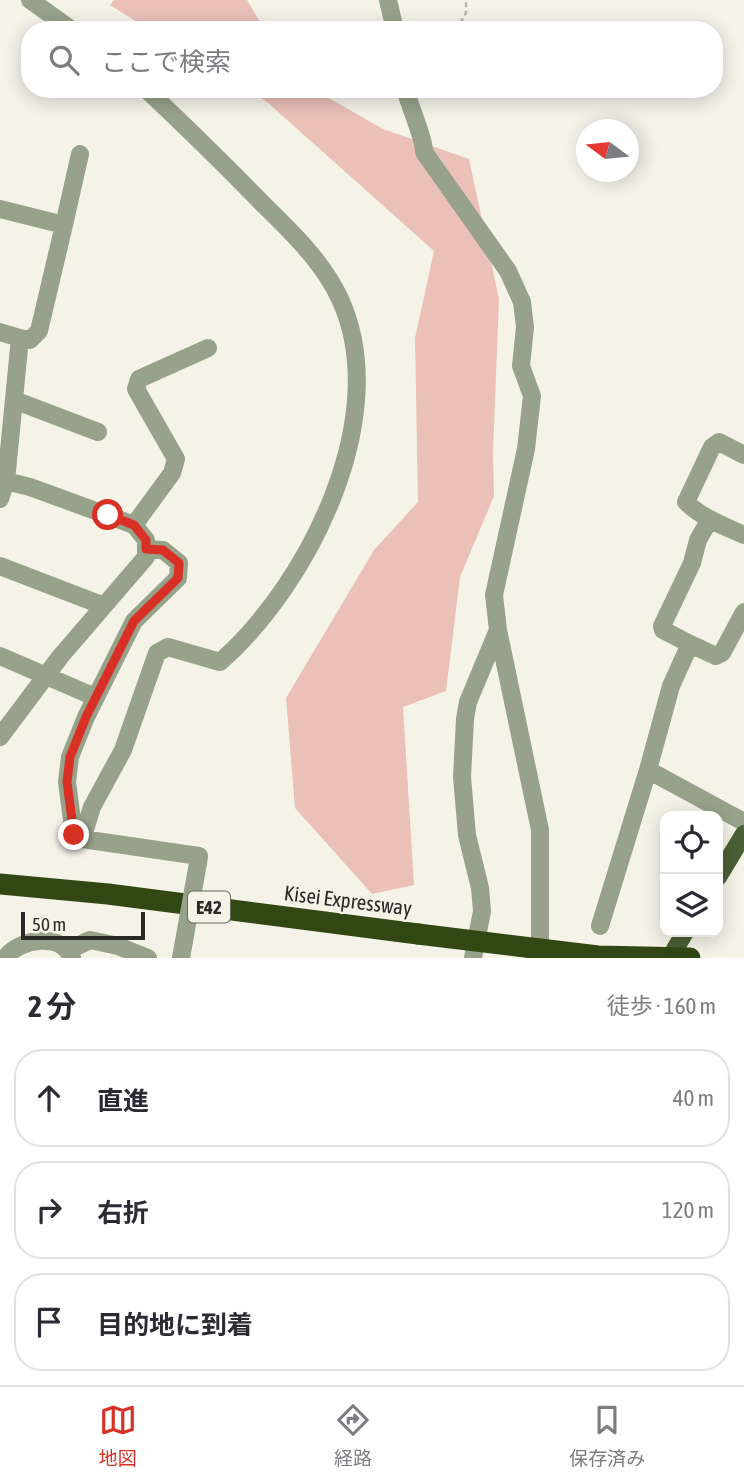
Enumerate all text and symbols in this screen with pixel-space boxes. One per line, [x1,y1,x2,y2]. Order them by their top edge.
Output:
search box [21,21,723,98]
icon: search [45,41,83,79]
text: ここで検索 [101,47,231,77]
north arrow [576,119,639,182]
route start [92,499,123,530]
map controls [660,811,723,937]
button: locate [660,811,723,874]
route end [58,819,89,850]
button: layers [660,874,723,937]
street label: Kisei Expressway [283,880,414,920]
road number: E42 [188,892,230,923]
scale bar [21,909,145,941]
text: 50 m [32,913,66,935]
text: 2 分 [28,989,76,1023]
text: 徒歩 · 160 m [607,993,716,1019]
icon: ahead [30,1079,68,1117]
text: 40 m [673,1085,714,1111]
text: 直進 [97,1086,149,1116]
icon: right [30,1191,68,1229]
text: 120 m [662,1197,714,1223]
text: 右折 [97,1198,149,1228]
icon: arrive [30,1303,68,1341]
text: 目的地に到着 [97,1310,253,1340]
tab: 地図 [99,1401,137,1470]
tab: 経路 [334,1401,372,1470]
tab: 保存済み [569,1401,645,1470]

